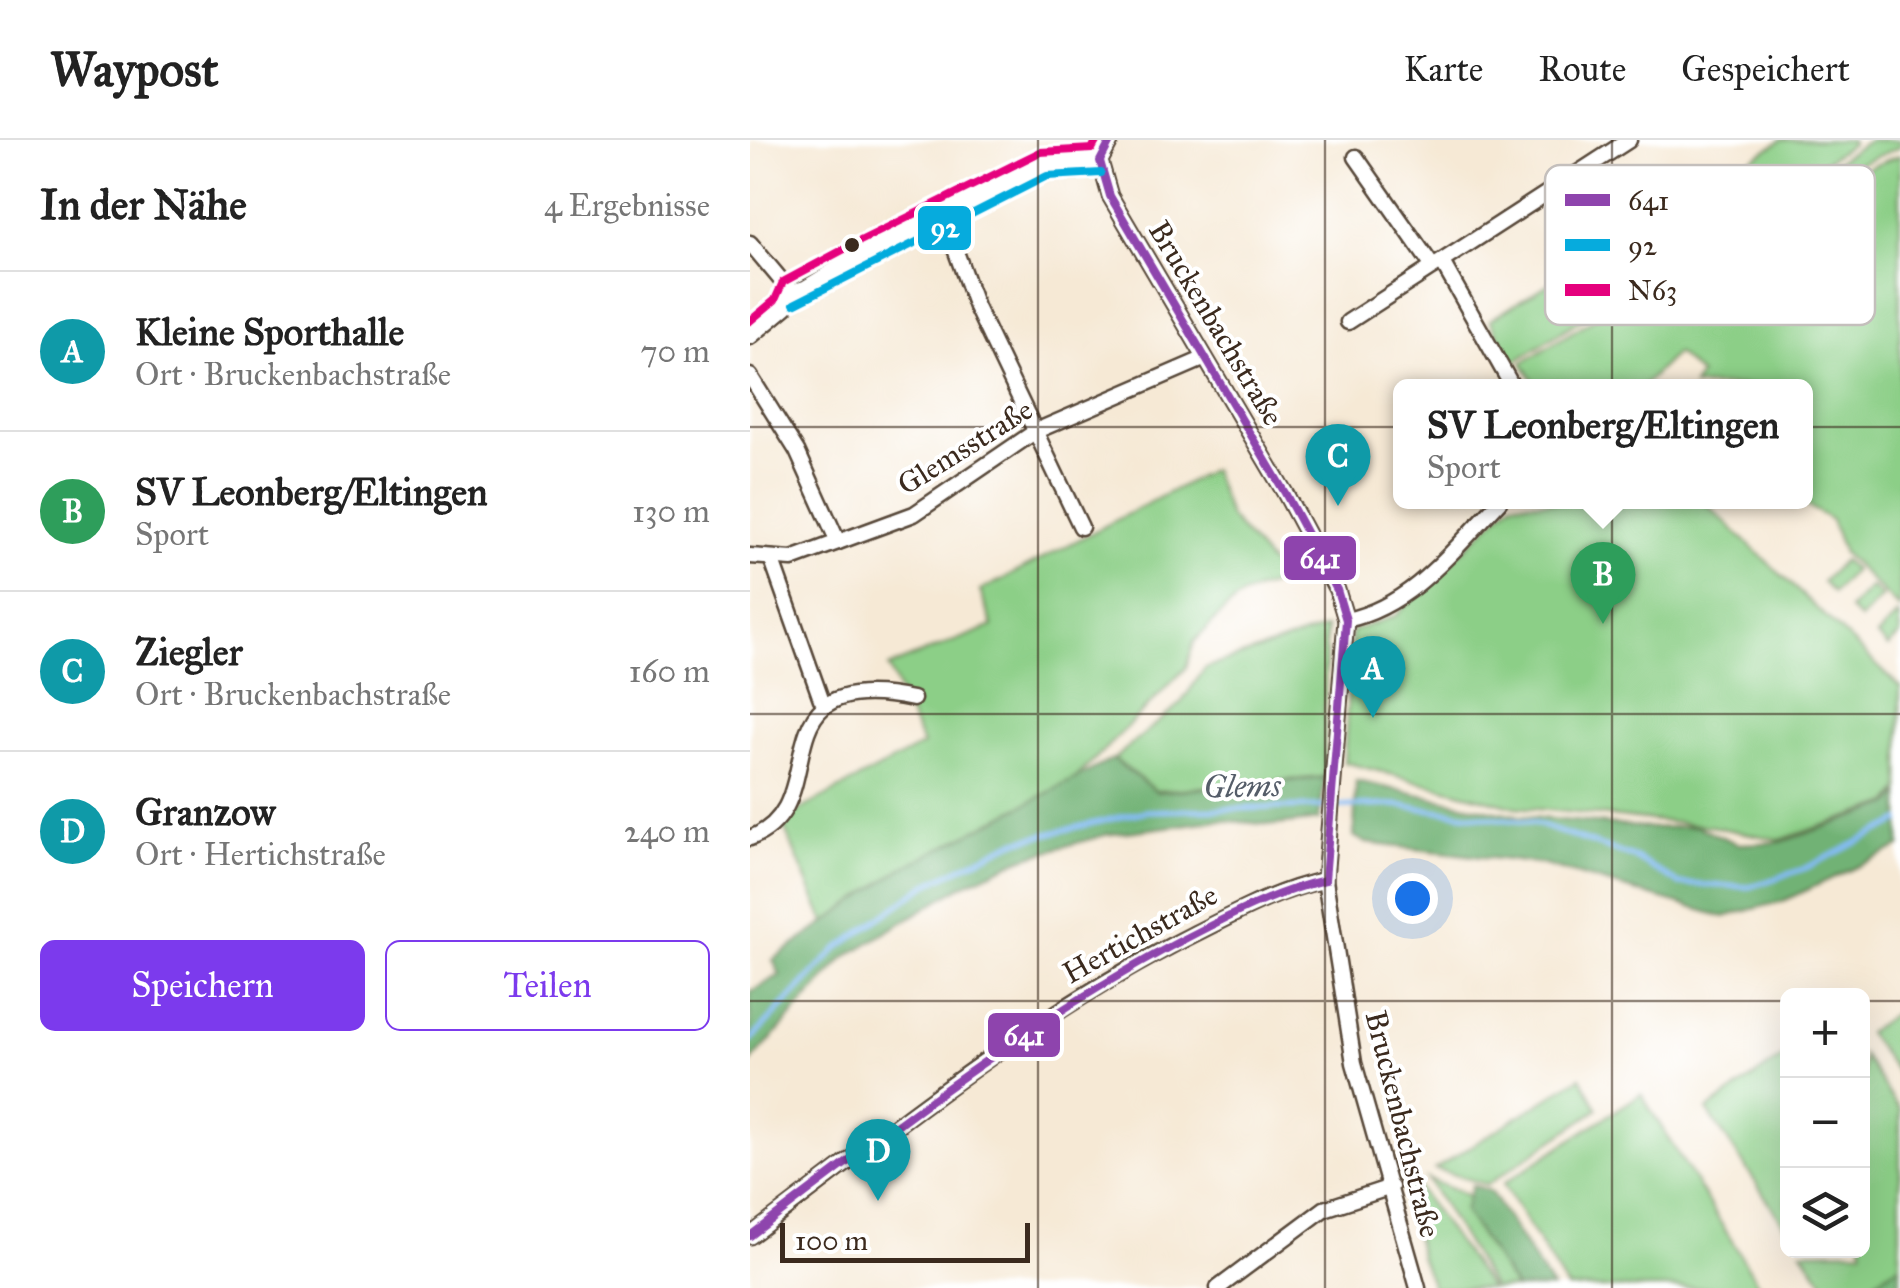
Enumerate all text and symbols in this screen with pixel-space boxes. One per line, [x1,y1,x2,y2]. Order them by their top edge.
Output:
text: Waypost [50,40,219,99]
text: Karte [1404,48,1483,91]
text: Route [1538,48,1626,91]
text: Gespeichert [1681,48,1850,91]
legend [1545,165,1875,325]
text: In der Nähe [40,179,247,231]
text: 641 [1628,183,1669,218]
text: 4 Ergebnisse [544,186,710,225]
line badge: 92 [916,204,973,252]
text: 92 [931,210,961,245]
street label: Bruckenbachstraße [1141,214,1291,432]
text: 92 [1628,228,1657,263]
unlabelled marker [842,235,862,255]
text: N63 [1628,273,1677,308]
text: Kleine Sporthalle [135,309,404,355]
text: A [62,332,83,371]
text: 70 m [641,332,710,371]
text: Ort · Bruckenbachstraße [135,355,451,394]
popup [1393,379,1813,509]
street label: Glemsstraße [891,391,1039,503]
text: SV Leonberg/Eltingen [1427,402,1779,448]
pin: C [1306,424,1370,506]
text: Sport [1427,448,1501,487]
text: SV Leonberg/Eltingen [135,469,488,515]
text: B [62,492,83,531]
text: 130 m [632,492,710,531]
text: Sport [135,515,209,554]
line badge: 641 [1282,534,1358,582]
text: 641 [1299,541,1341,576]
pin: B [1570,542,1636,624]
text: Ziegler [135,629,243,675]
pin: A [1340,636,1406,718]
text: C [62,652,83,691]
text: 160 m [629,652,710,691]
text: Ort · Bruckenbachstraße [135,675,451,714]
water label: Glems [1203,766,1282,807]
text: Granzow [135,789,275,835]
text: D [60,812,85,851]
text: 240 m [624,812,710,851]
text: Ort · Hertichstraße [135,835,386,874]
your location [1387,873,1438,924]
street label: Hertichstraße [1057,877,1223,991]
button: Speichern [40,940,365,1031]
button: Teilen [385,940,710,1031]
map controls [1780,988,1870,1258]
button: + [1780,988,1870,1078]
street label: Bruckenbachstraße [1357,1007,1449,1241]
line badge: 641 [986,1011,1062,1059]
text: 641 [1003,1018,1045,1053]
button: − [1780,1078,1870,1168]
pin: D [846,1118,910,1201]
button: layers [1780,1168,1870,1258]
scale bar [780,1218,1030,1262]
text: 100 m [795,1223,868,1258]

